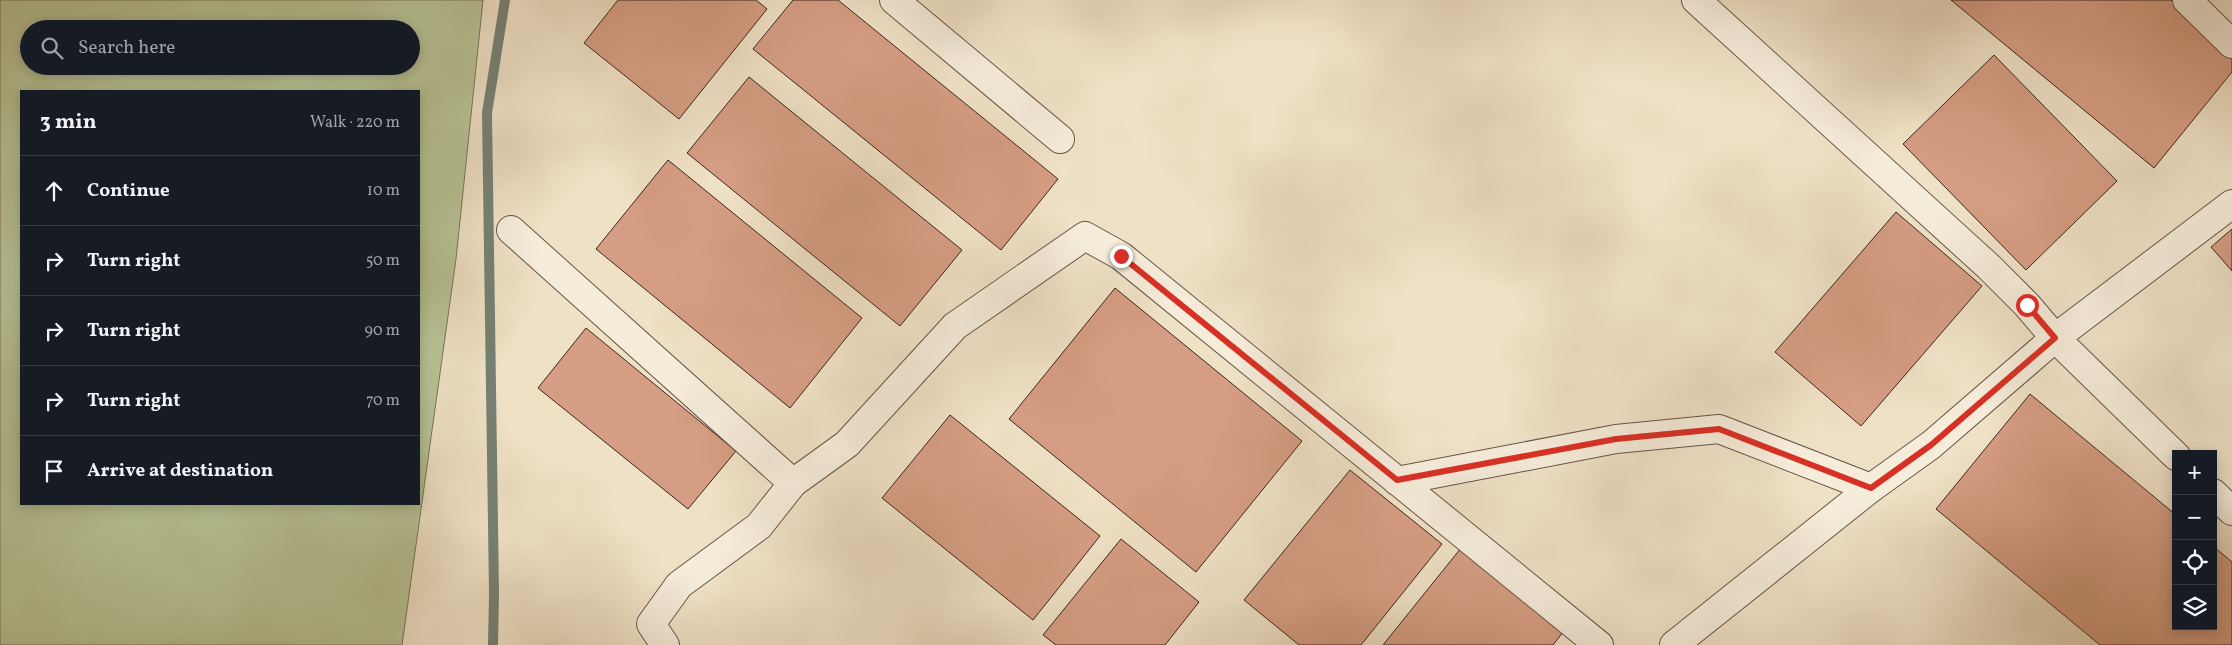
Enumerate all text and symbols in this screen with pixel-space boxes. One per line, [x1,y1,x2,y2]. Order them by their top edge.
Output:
search box [20,20,420,75]
icon: search [38,34,66,62]
text: Search here [78,35,175,61]
text: 3 min [40,108,96,137]
text: Walk · 220 m [310,112,400,134]
icon: ahead [40,177,68,205]
text: Continue [87,178,170,204]
text: 10 m [367,180,400,202]
route end [1110,245,1133,268]
icon: right [40,247,68,275]
text: Turn right [87,248,180,274]
text: 50 m [366,250,400,272]
route start [2016,294,2039,317]
icon: right [40,317,68,345]
text: Turn right [87,318,180,344]
text: 90 m [364,320,400,342]
icon: right [40,387,68,415]
text: Turn right [87,388,180,414]
text: 70 m [366,390,400,412]
map controls [2172,450,2217,630]
button: + [2172,450,2217,495]
icon: arrive [40,457,68,485]
text: Arrive at destination [87,458,273,484]
button: − [2172,495,2217,540]
button: locate [2172,540,2217,585]
button: layers [2172,585,2217,630]

